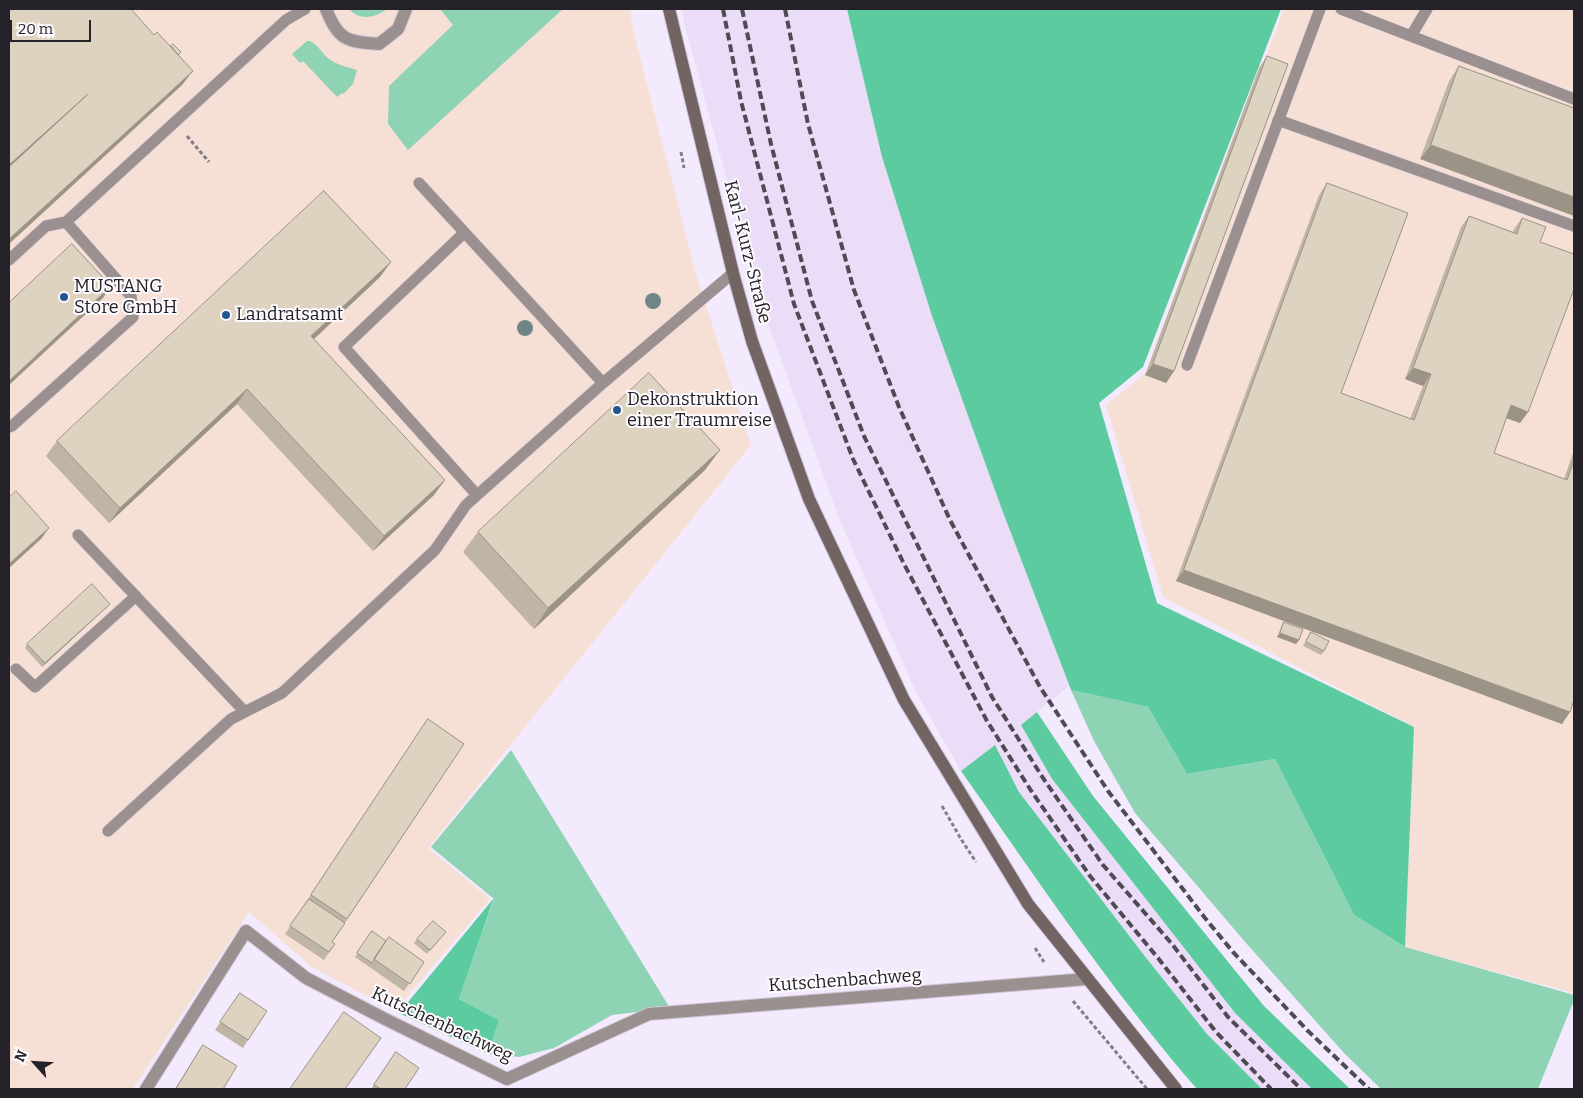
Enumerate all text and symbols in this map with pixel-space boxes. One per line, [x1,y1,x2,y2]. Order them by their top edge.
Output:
scale bar [12,10,94,42]
text: 20 m [18,20,53,38]
street label: Karl-Kurz-Straße [719,178,775,326]
place label: MUSTANG Store GmbH [74,276,177,318]
marker: MUSTANG Store GmbH [58,291,70,303]
place label: Landratsamt [236,304,343,326]
marker: Landratsamt [220,309,232,321]
place label: Dekonstruktion einer Traumreise [627,389,772,432]
marker: Dekonstruktion einer Traumreise [611,404,623,416]
street label: Kutschenbachweg [768,965,922,997]
street label: Kutschenbachweg [368,983,516,1067]
north arrow [10,1038,60,1088]
text: N [11,1048,31,1065]

